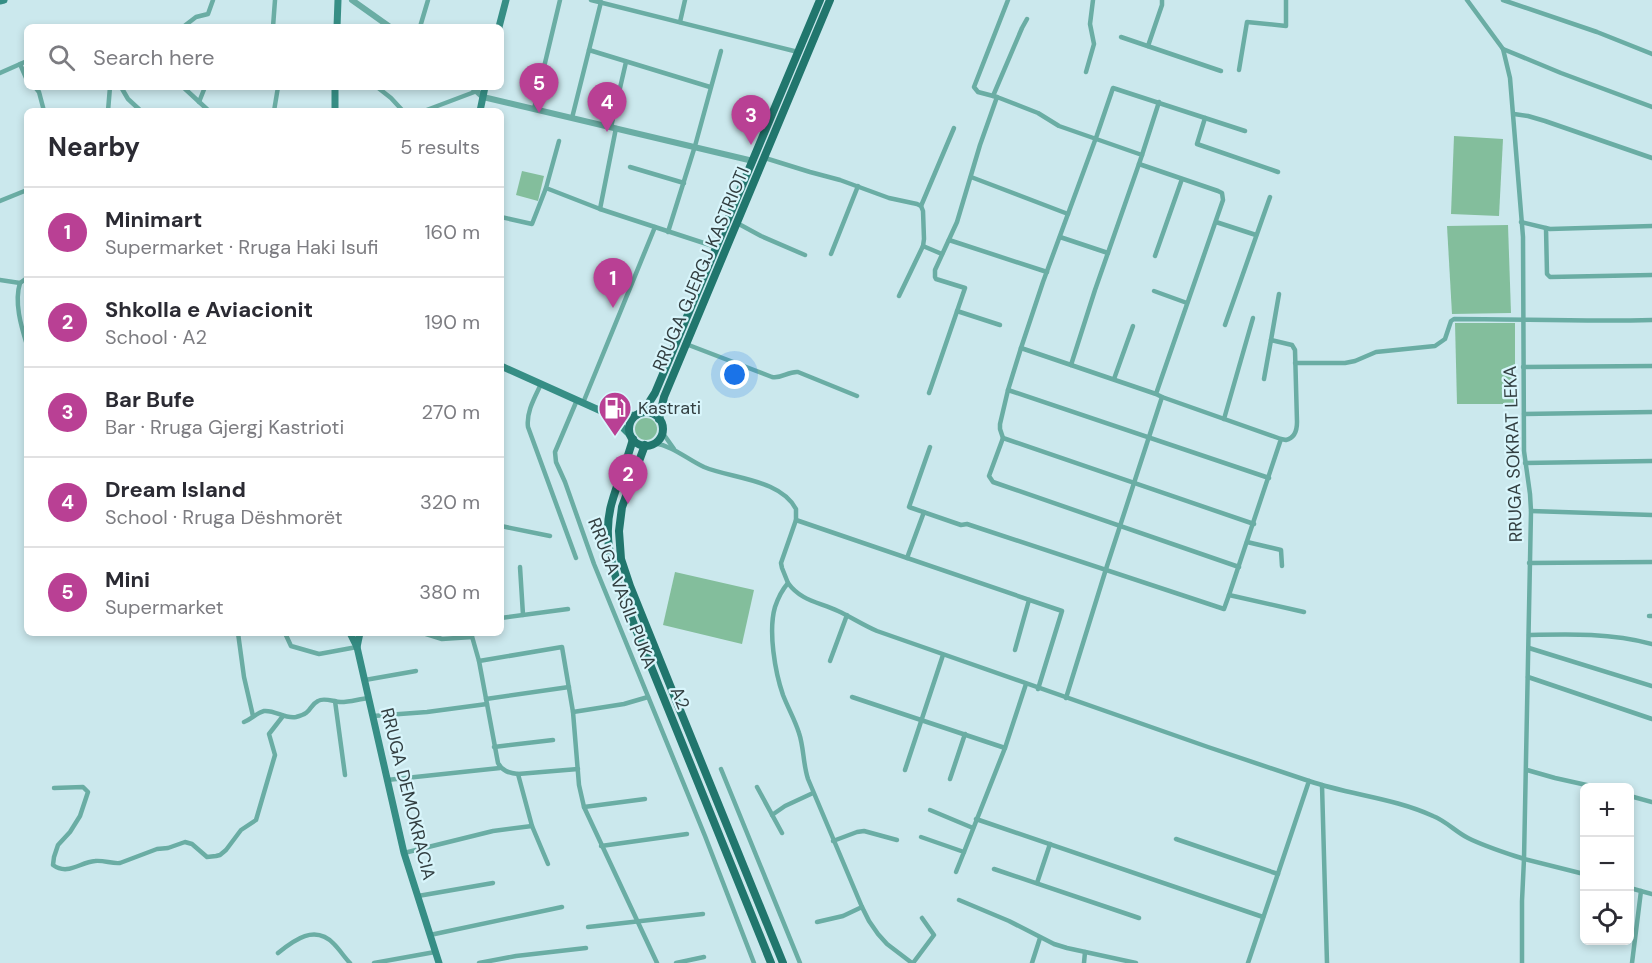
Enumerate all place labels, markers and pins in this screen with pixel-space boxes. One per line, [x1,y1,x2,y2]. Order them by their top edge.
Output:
pin: 5 [520,63,558,113]
pin: 4 [588,82,626,132]
pin: 3 [732,96,771,145]
pin: 1 [594,258,632,308]
fuel station icon: Kastrati [597,390,633,437]
place label: Kastrati [638,396,701,420]
pin: 2 [608,454,648,504]

